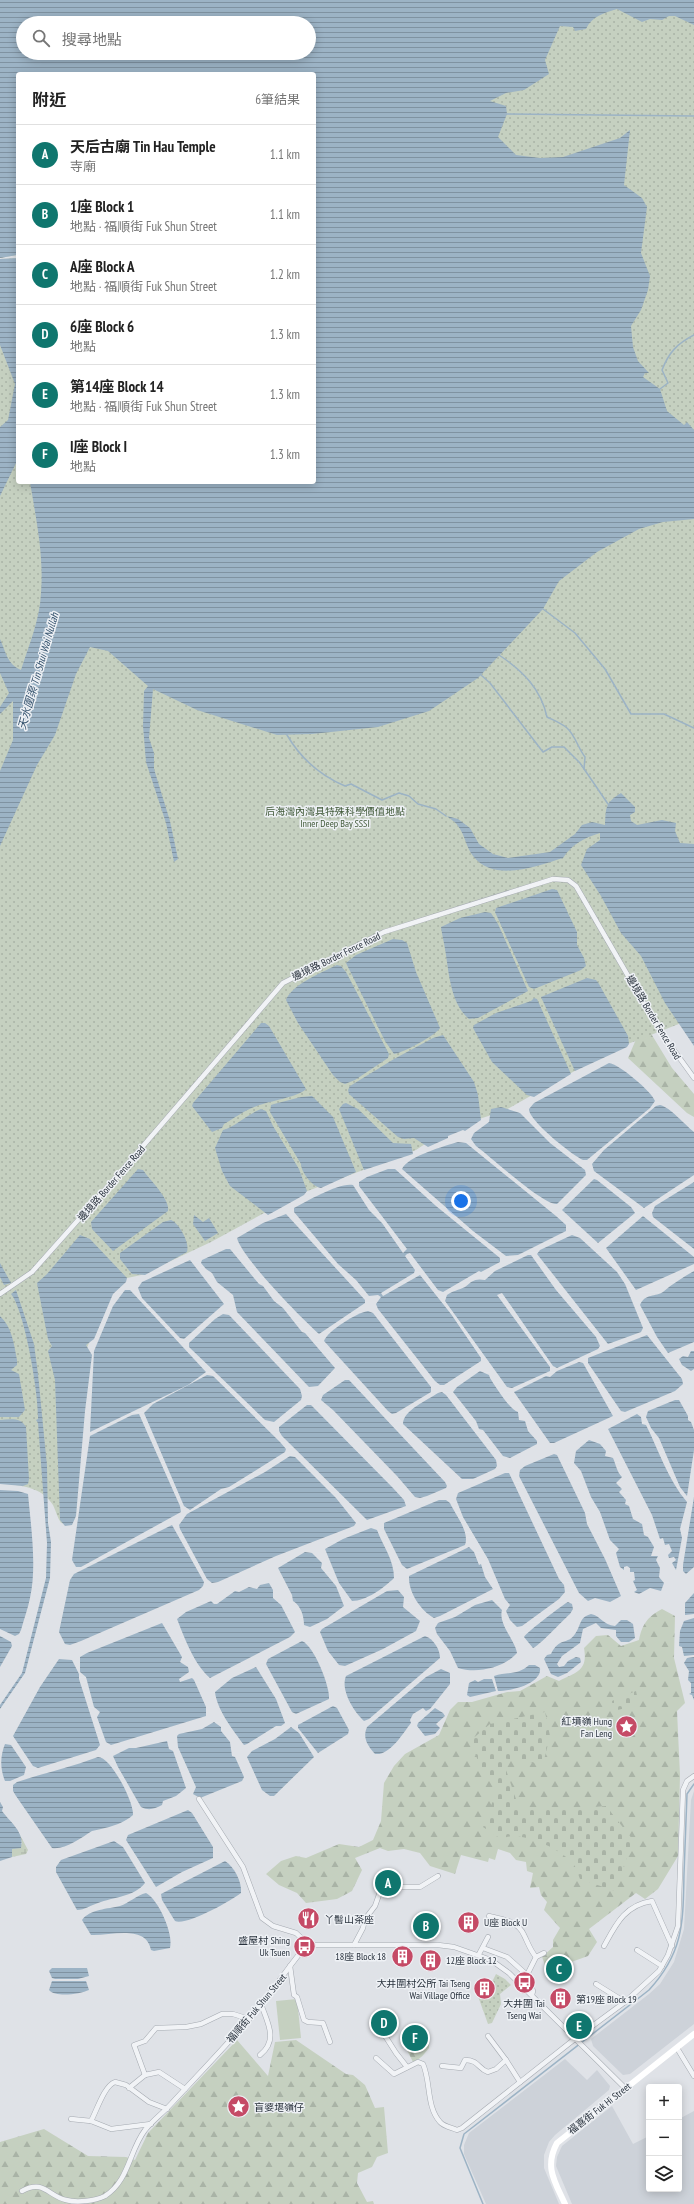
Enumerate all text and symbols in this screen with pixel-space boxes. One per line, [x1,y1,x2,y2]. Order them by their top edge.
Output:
search box [16,16,316,60]
icon: search [30,27,52,49]
text: 搜尋地點 [62,30,122,49]
text: 附近 [32,89,66,111]
text: 6筆結果 [255,91,300,108]
text: 天后古廟 Tin Hau Temple [70,137,216,156]
text: A [42,146,48,163]
text: 1.1 km [270,146,300,163]
text: 寺廟 [70,158,96,175]
text: 1座 Block 1 [70,197,134,216]
text: B [42,206,48,223]
text: 1.1 km [270,206,300,223]
text: 地點 · 福順街 Fuk Shun Street [70,218,217,235]
text: A座 Block A [70,257,134,276]
text: C [42,266,48,283]
text: 1.2 km [270,266,300,283]
text: 地點 · 福順街 Fuk Shun Street [70,278,217,295]
text: 6座 Block 6 [70,317,134,336]
text: D [42,326,48,343]
text: 1.3 km [270,326,300,343]
text: 地點 [70,338,96,355]
text: 第14座 Block 14 [70,377,164,396]
text: E [42,386,48,403]
text: 1.3 km [270,386,300,403]
text: 地點 · 福順街 Fuk Shun Street [70,398,217,415]
text: I座 Block I [70,437,127,456]
text: F [42,446,48,463]
text: 1.3 km [270,446,300,463]
text: 地點 [70,458,96,475]
water label: 天水圍渠 Tin Shui Wai Nullah [15,610,62,731]
park label: 后海灣內灣具特殊科學價值地點 Inner Deep Bay SSSI [265,805,405,830]
street label: 邊境路 Border Fence Road [290,929,382,983]
street label: 邊境路 Border Fence Road [623,973,684,1062]
street label: 邊境路 Border Fence Road [75,1143,148,1224]
your location [451,1191,471,1211]
place icon: 紅墳嶺 Hung Fan Leng [614,1714,640,1740]
place label: 紅墳嶺 Hung Fan Leng [561,1715,612,1740]
pin: A [375,1868,401,1898]
restaurant icon: 丫髻山茶座 [295,1906,321,1932]
building icon: U座 Block U [455,1909,481,1935]
pin: B [413,1911,439,1941]
place label: 丫髻山茶座 [324,1913,374,1926]
place label: U座 Block U [484,1916,527,1929]
bus stop icon: 盛屋村 Shing Uk Tsuen [292,1933,318,1959]
place label: 盛屋村 Shing Uk Tsuen [238,1934,290,1959]
building icon: 18座 Block 18 [389,1943,415,1969]
building icon: 12座 Block 12 [417,1947,443,1973]
place label: 18座 Block 18 [335,1950,386,1963]
place label: 12座 Block 12 [446,1954,497,1967]
pin: C [546,1954,572,1984]
bus stop icon: 大井圍 Tai Tseng Wai [511,1970,537,1996]
street label: 福順街 Fuk Shun Street [224,1971,289,2046]
building icon: 大井圍村公所 Tai Tseng Wai Village Office [472,1976,498,2002]
place label: 大井圍村公所 Tai Tseng Wai Village Office [376,1977,470,2002]
building icon: 第19座 Block 19 [548,1986,574,2012]
place label: 第19座 Block 19 [576,1993,637,2006]
place label: 大井圍 Tai Tseng Wai [503,1997,545,2022]
pin: D [371,2008,397,2038]
pin: E [566,2011,592,2041]
pin: F [402,2023,428,2053]
street label: 福喜街 Fuk Hi Street [565,2080,634,2137]
map controls [646,2084,682,2192]
button: + [646,2084,682,2120]
place icon: 盲婆堪嶺仔 [226,2094,252,2120]
place label: 盲婆堪嶺仔 [254,2101,304,2114]
button: − [646,2120,682,2156]
button: layers [646,2156,682,2192]

